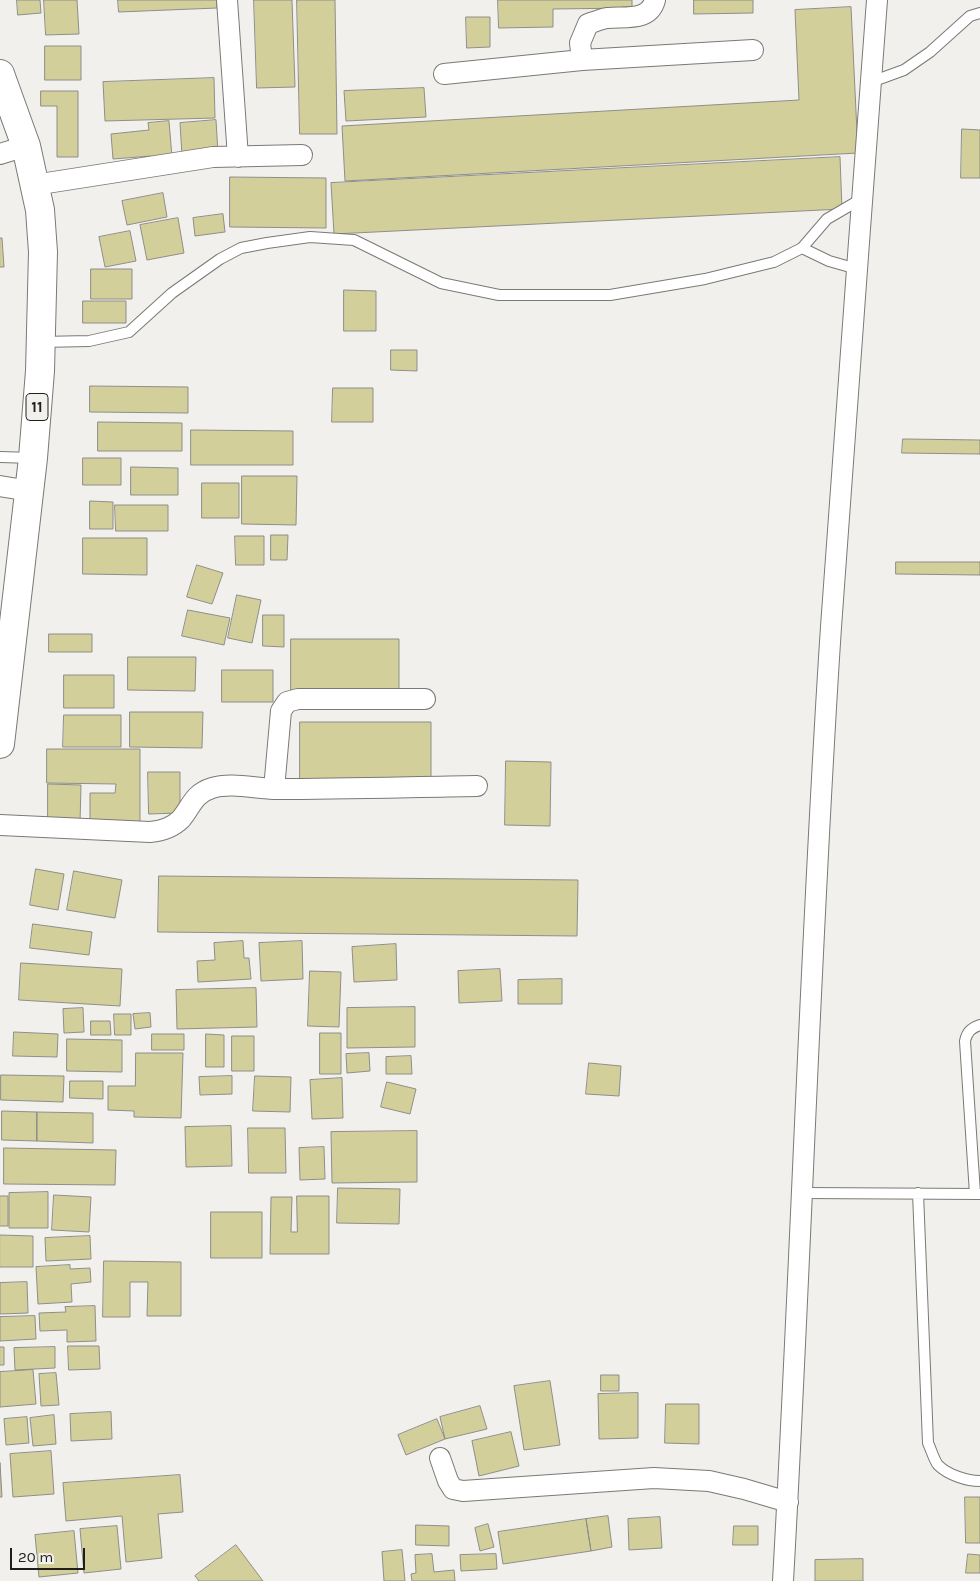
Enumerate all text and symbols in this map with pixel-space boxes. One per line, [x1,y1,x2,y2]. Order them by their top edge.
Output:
road number: 11 [26,394,48,421]
scale bar [12,1538,88,1570]
text: 20 m [18,1548,53,1566]

